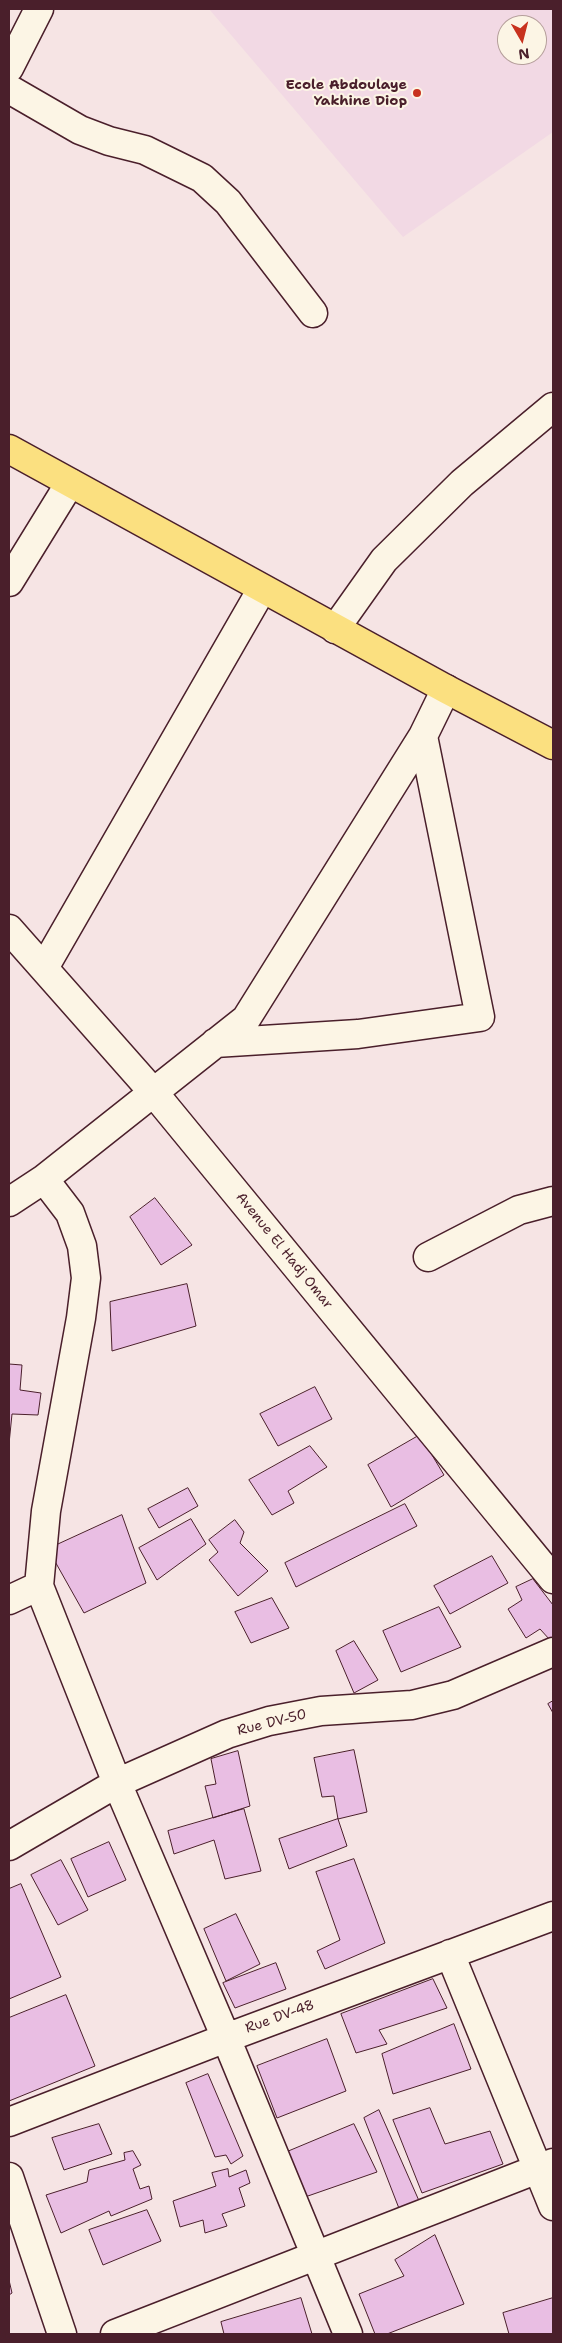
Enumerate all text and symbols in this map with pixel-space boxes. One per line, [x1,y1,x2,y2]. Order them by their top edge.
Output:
north arrow [497,15,547,65]
text: N [517,44,531,64]
place label: Ecole Abdoulaye Yakhine Diop [285,77,407,110]
marker: Ecole Abdoulaye Yakhine Diop [411,87,423,99]
street label: Avenue El Hadj Omar [232,1189,336,1313]
street label: Rue DV-50 [236,1706,308,1740]
street label: Rue DV-48 [243,1997,317,2037]

